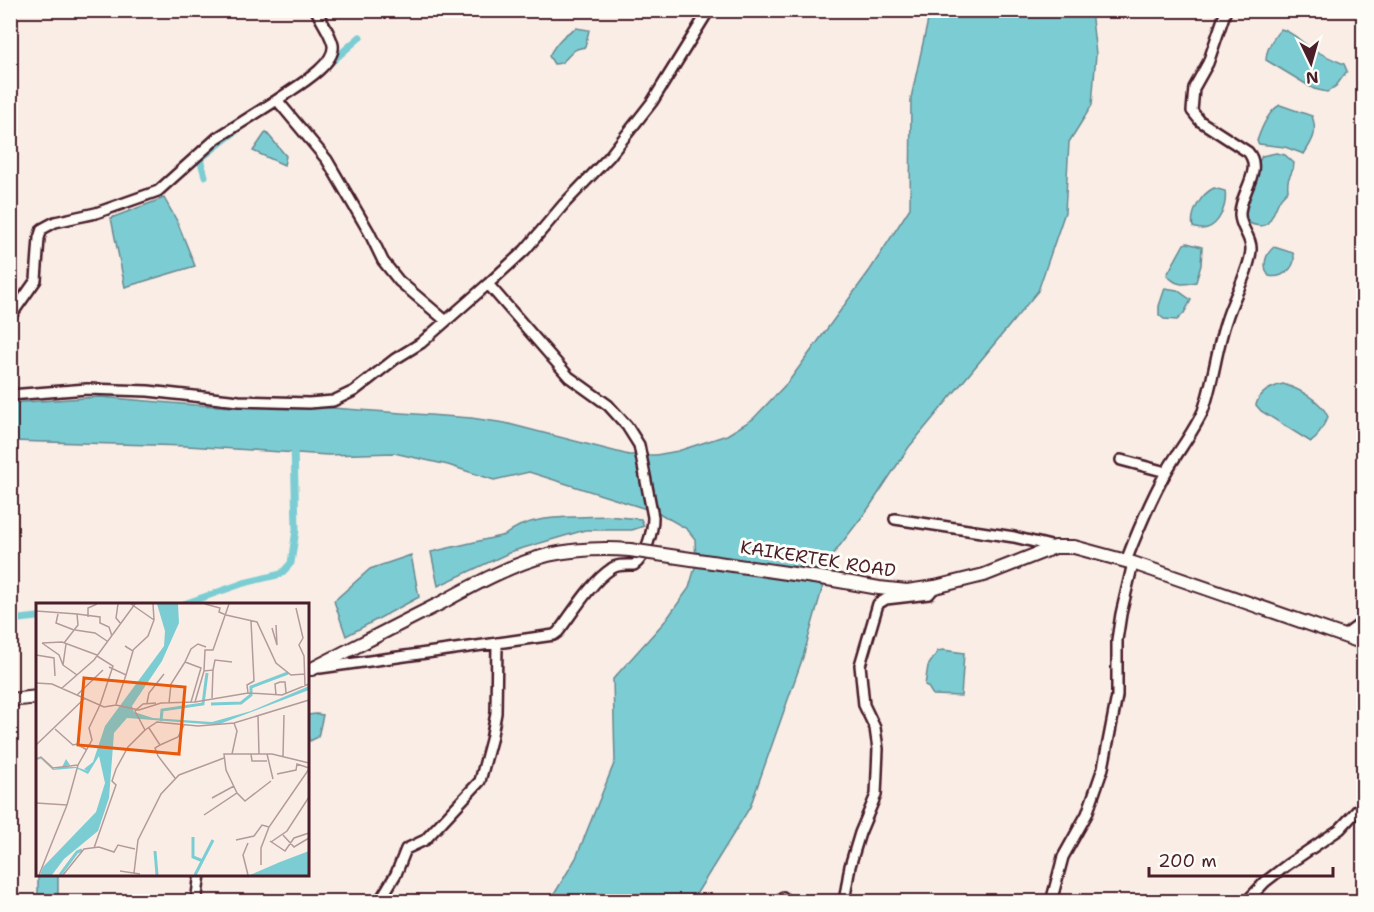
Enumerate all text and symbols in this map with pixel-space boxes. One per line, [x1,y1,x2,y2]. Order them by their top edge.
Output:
north arrow [1281,33,1341,93]
text: N [1305,66,1319,88]
street label: KAIKERTEK ROAD [739,535,898,583]
inset map [36,603,309,876]
scale bar [1149,840,1334,878]
text: 200 m [1158,849,1217,873]

